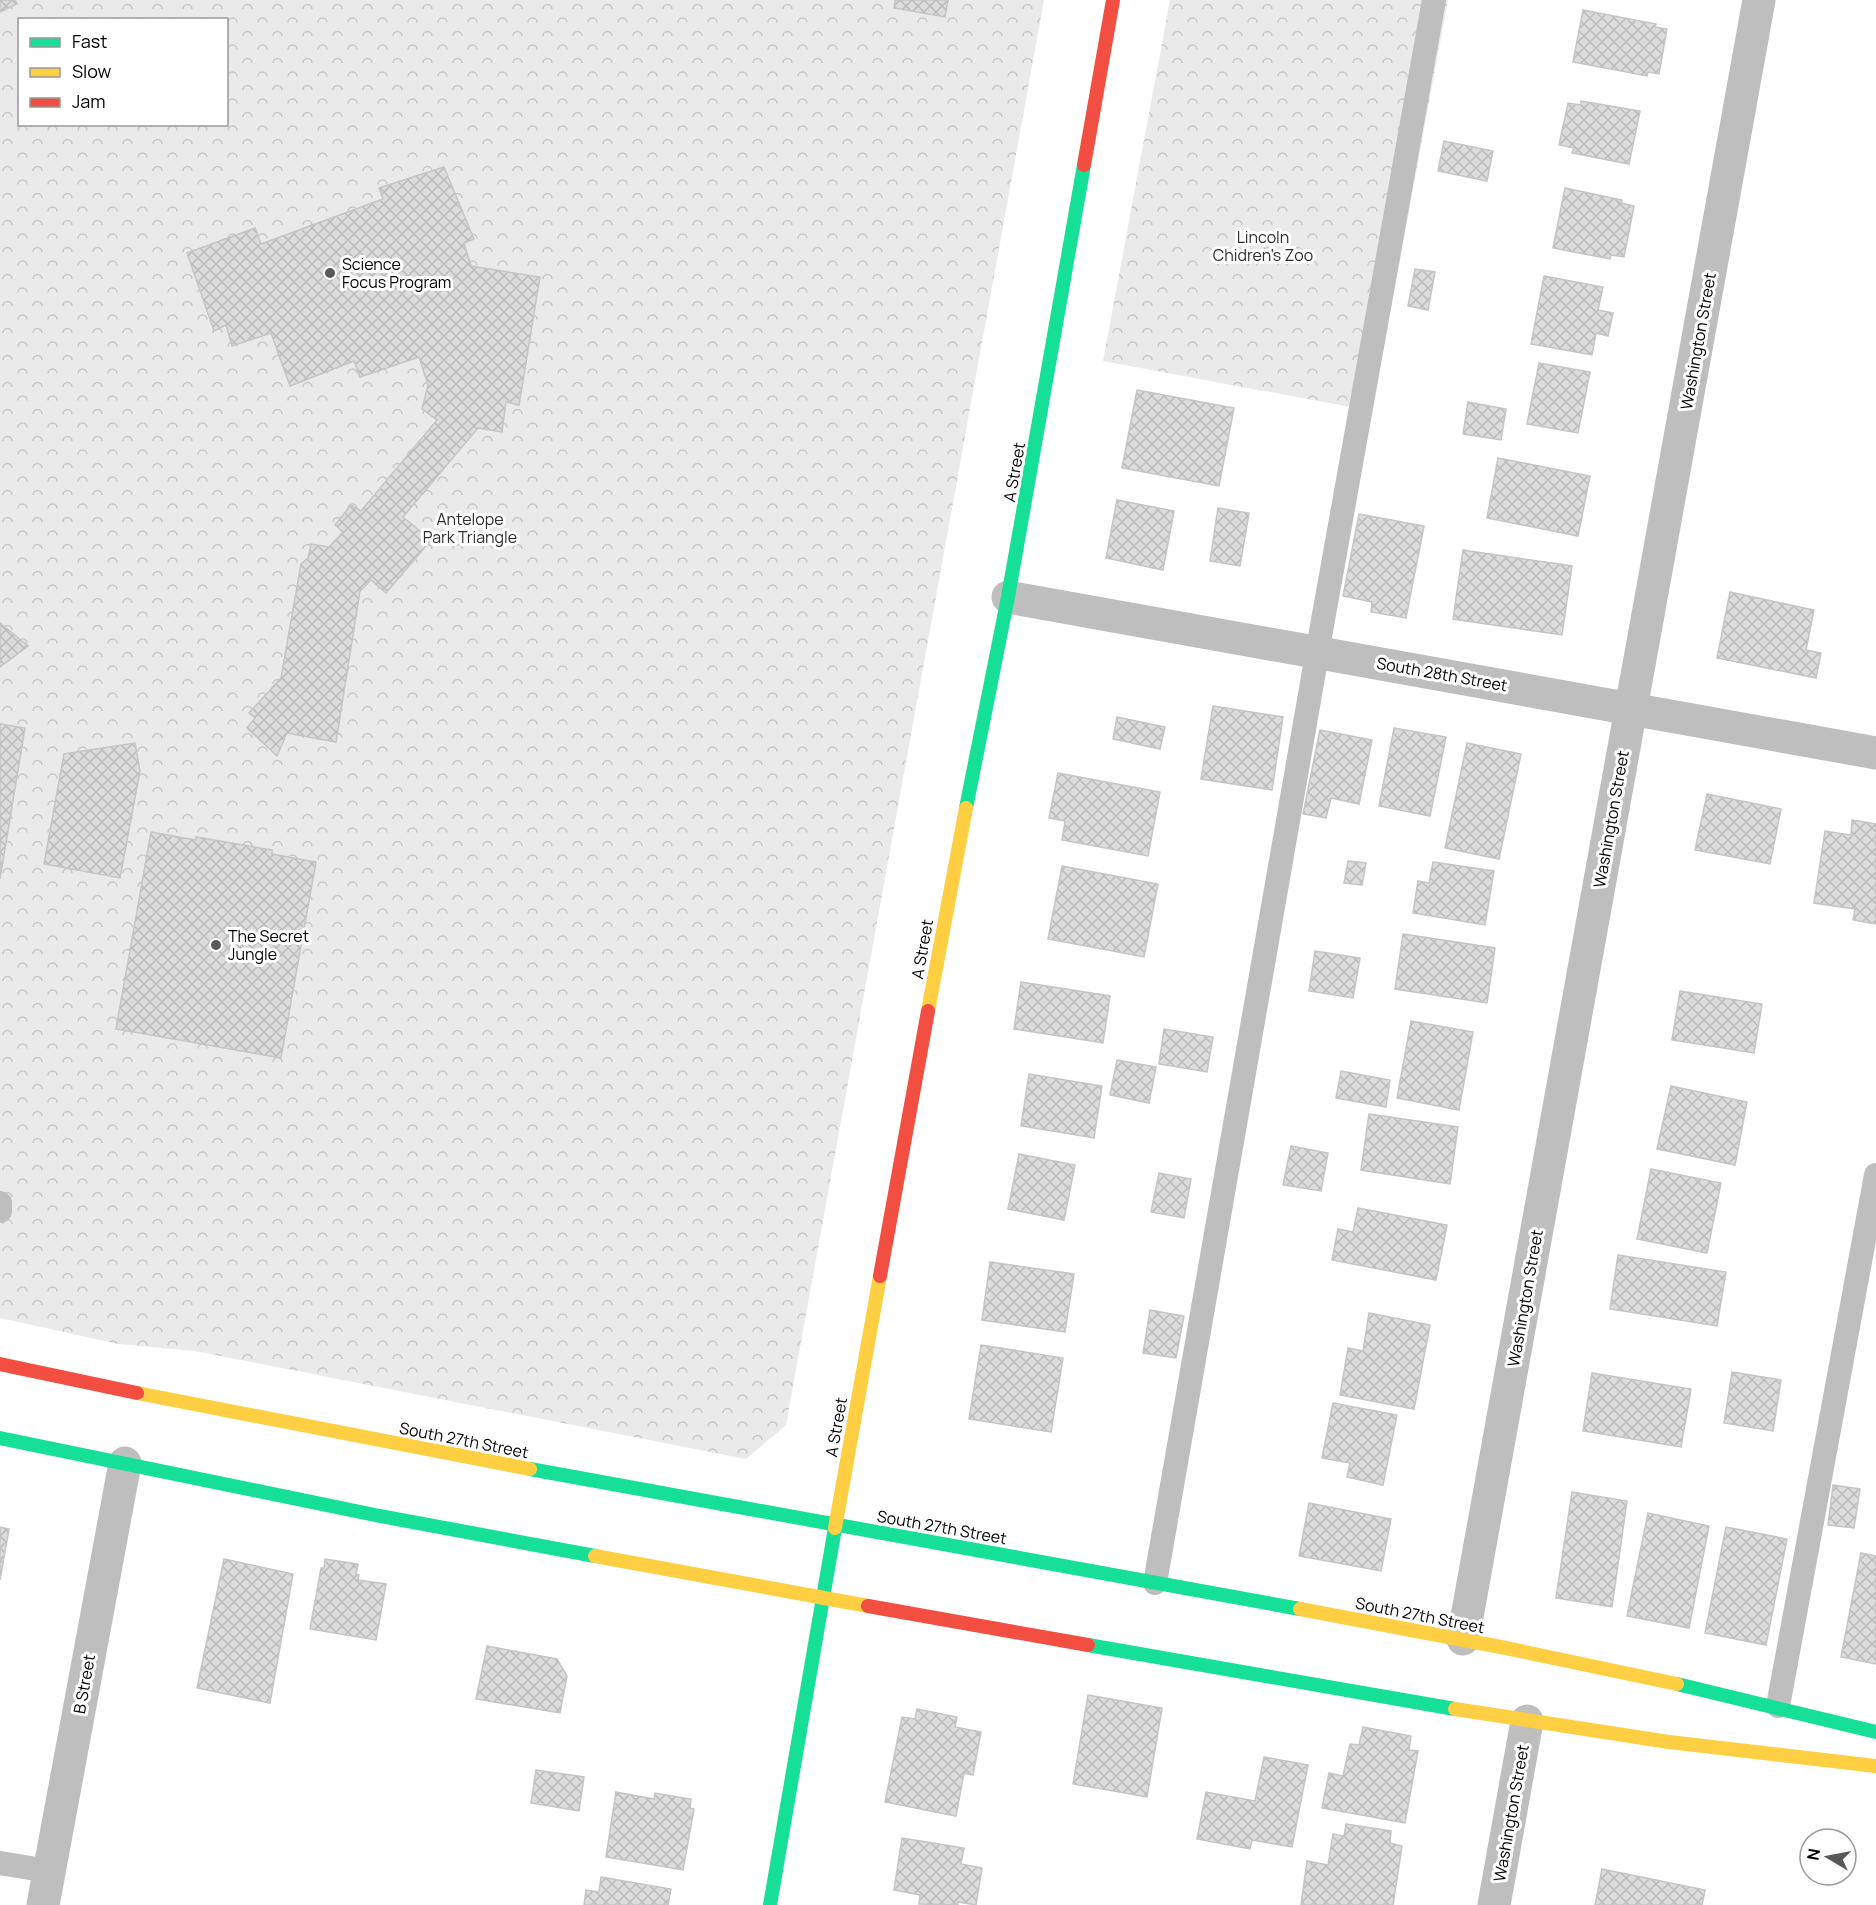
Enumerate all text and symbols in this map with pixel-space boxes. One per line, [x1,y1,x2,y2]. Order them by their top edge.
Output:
legend [18,18,228,126]
text: Fast [72,29,107,53]
text: Slow [72,59,112,83]
text: Jam [72,89,106,113]
park label: Lincoln Chidren's Zoo [1213,226,1313,266]
place label: Science Focus Program [342,253,451,293]
marker: Science Focus Program [323,266,337,280]
street label: Washington Street [1675,271,1721,411]
street label: A Street [998,440,1030,504]
park label: Antelope Park Triangle [423,508,517,548]
street label: South 28th Street [1375,652,1509,696]
street label: Washington Street [1588,749,1634,889]
street label: A Street [906,917,938,981]
place label: The Secret Jungle [228,925,309,965]
marker: The Secret Jungle [209,938,223,952]
street label: Washington Street [1502,1228,1548,1368]
street label: A Street [820,1395,852,1459]
street label: South 27th Street [398,1417,530,1463]
street label: South 27th Street [875,1505,1009,1549]
street label: South 27th Street [1354,1592,1486,1638]
street label: B Street [68,1653,100,1715]
street label: Washington Street [1488,1743,1534,1883]
north arrow [1798,1827,1858,1887]
text: N [1801,1847,1825,1862]

